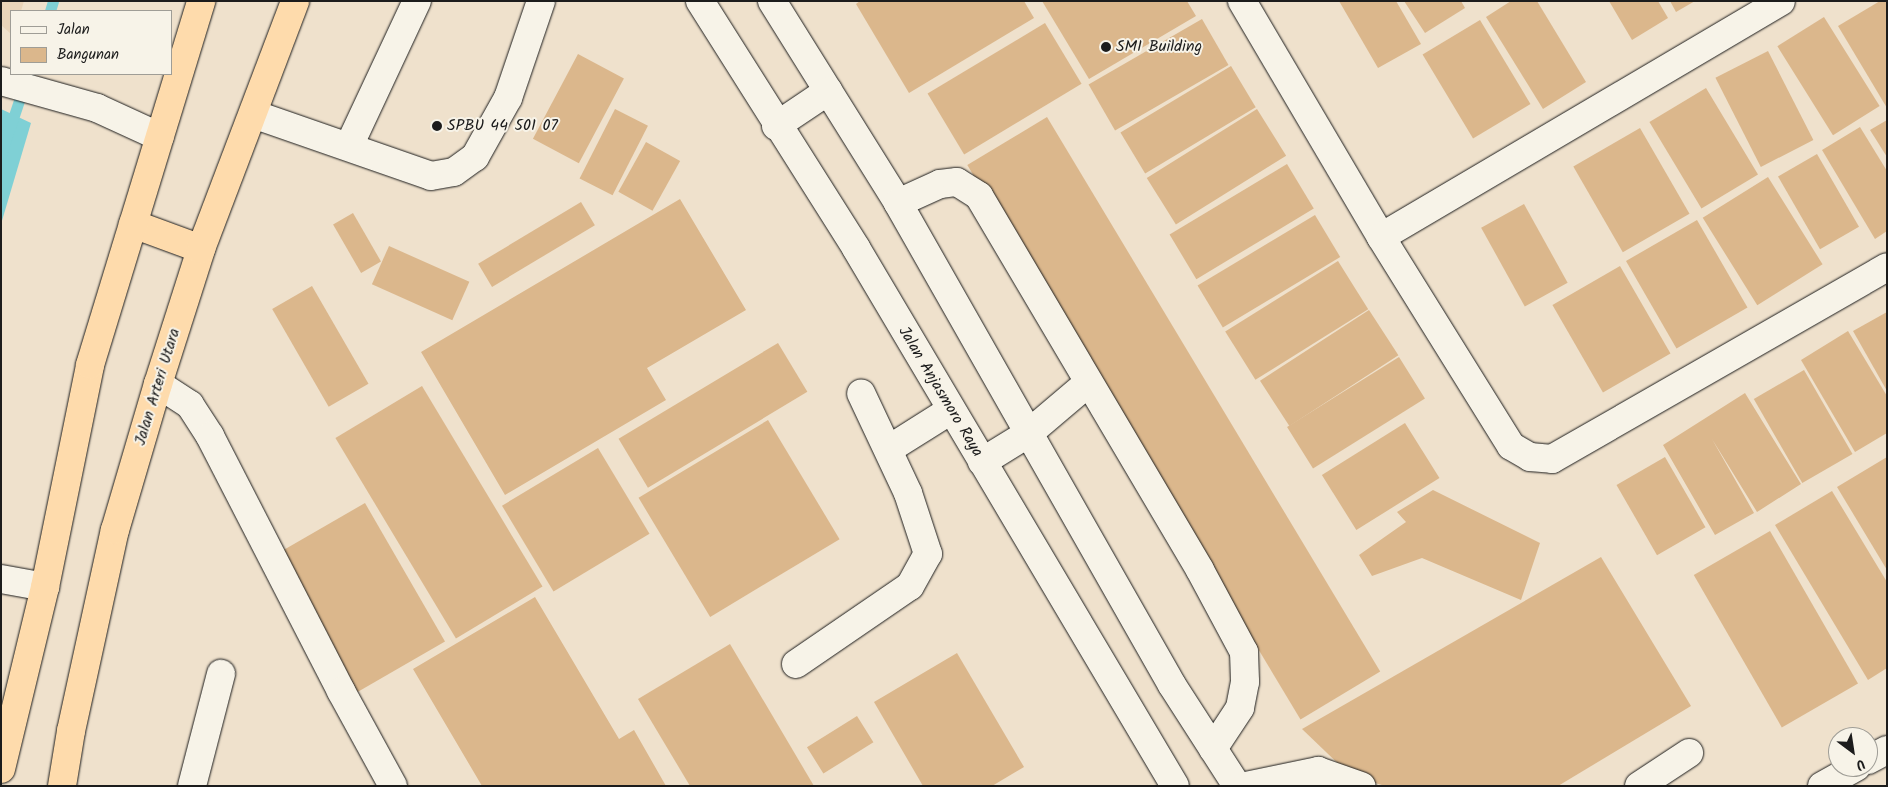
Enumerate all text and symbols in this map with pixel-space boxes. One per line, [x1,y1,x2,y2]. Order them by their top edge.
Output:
legend [10,10,172,75]
text: Jalan [57,18,90,42]
place label: SMI Building [1116,37,1202,57]
marker: SMI Building [1100,41,1112,53]
text: Bangunan [57,43,119,67]
place label: SPBU 44 501 07 [447,116,558,136]
marker: SPBU 44 501 07 [431,120,443,132]
street label: Jalan Anjasmoro Raya [893,323,987,461]
street label: Jalan Arteri Utara [131,326,185,448]
north arrow [1828,727,1878,777]
text: U [1851,752,1869,776]

